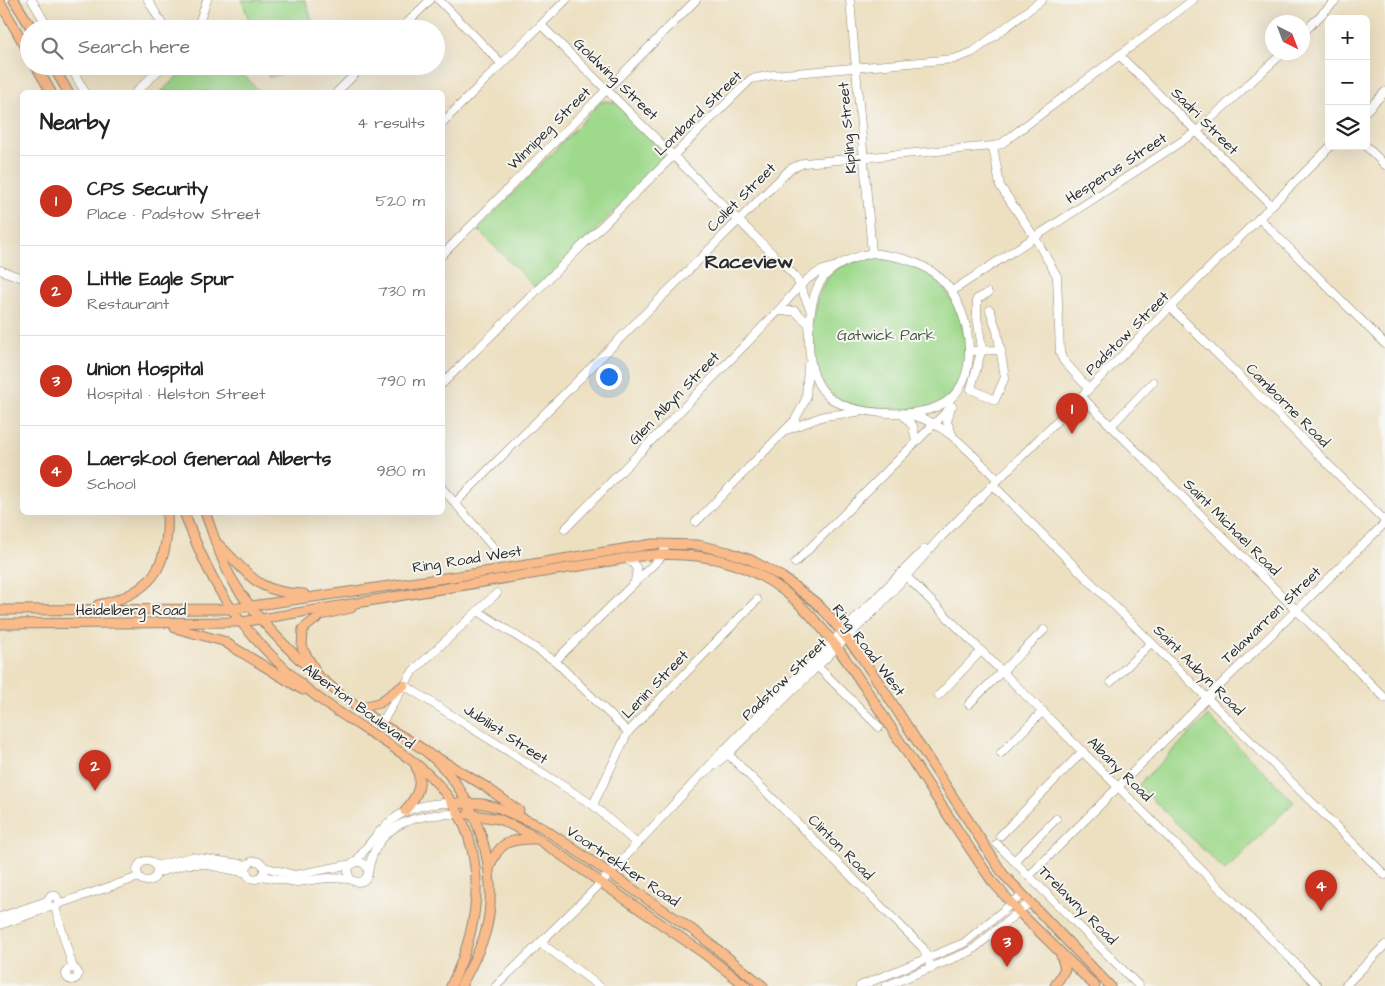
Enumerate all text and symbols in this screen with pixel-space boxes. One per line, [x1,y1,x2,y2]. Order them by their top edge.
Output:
north arrow [1265,15,1310,60]
map controls [1325,15,1370,150]
button: + [1325,15,1370,60]
search box [20,20,445,75]
street label: Goldwing Street [568,33,663,126]
icon: search [38,34,66,62]
text: Search here [78,34,190,61]
button: − [1325,60,1370,105]
street label: Lombard Street [650,66,747,161]
street label: Kipling Street [833,81,863,175]
street label: Winnipeg Street [503,82,596,175]
street label: Sadri Street [1166,83,1243,160]
button: layers [1325,105,1370,150]
text: Nearby [40,108,110,137]
text: 4 results [357,112,425,134]
street label: Hesperus Street [1062,128,1171,209]
street label: Collet Street [702,158,781,237]
text: CPS Security [87,176,208,203]
text: 1 [55,190,57,212]
text: 520 m [376,190,425,212]
text: Place · Padstow Street [87,203,260,225]
district label: Raceview [705,248,793,276]
text: Little Eagle Spur [87,266,234,293]
text: 2 [51,280,61,302]
text: 730 m [378,280,425,302]
street label: Padstow Street [1081,287,1174,380]
text: Restaurant [87,293,169,315]
park label: Gatwick Park [837,325,935,346]
street label: Glen Albyn Street [624,347,725,450]
text: Union Hospital [87,356,203,383]
street label: Camborne Road [1241,359,1335,452]
your location [596,364,622,390]
text: 3 [52,370,60,392]
text: 790 m [377,370,425,392]
text: Hospital · Helston Street [87,383,265,405]
pin: 1 [1056,393,1088,434]
text: Laerskool Generaal Alberts [87,446,331,473]
text: 4 [51,460,61,482]
text: 980 m [377,460,425,482]
text: School [87,473,136,495]
street label: Saint Michael Road [1179,474,1285,581]
street label: Ring Road West [411,540,523,579]
street label: Telawarren Street [1217,562,1326,669]
street label: Heidelberg Road [76,600,187,622]
street label: Ring Road West [826,600,910,701]
street label: Saint Aubyn Road [1148,620,1249,721]
street label: Padstow Street [737,633,832,726]
street label: Lenin Street [617,645,693,723]
street label: Alberton Boulevard [299,659,419,754]
street label: Jubilist Street [459,699,552,770]
street label: Albany Road [1082,732,1157,807]
pin: 2 [79,750,111,791]
street label: Clinton Road [803,810,878,885]
street label: Voortrekker Road [562,821,684,912]
street label: Trelawny Road [1033,861,1122,950]
pin: 4 [1305,870,1337,911]
pin: 3 [991,926,1023,967]

